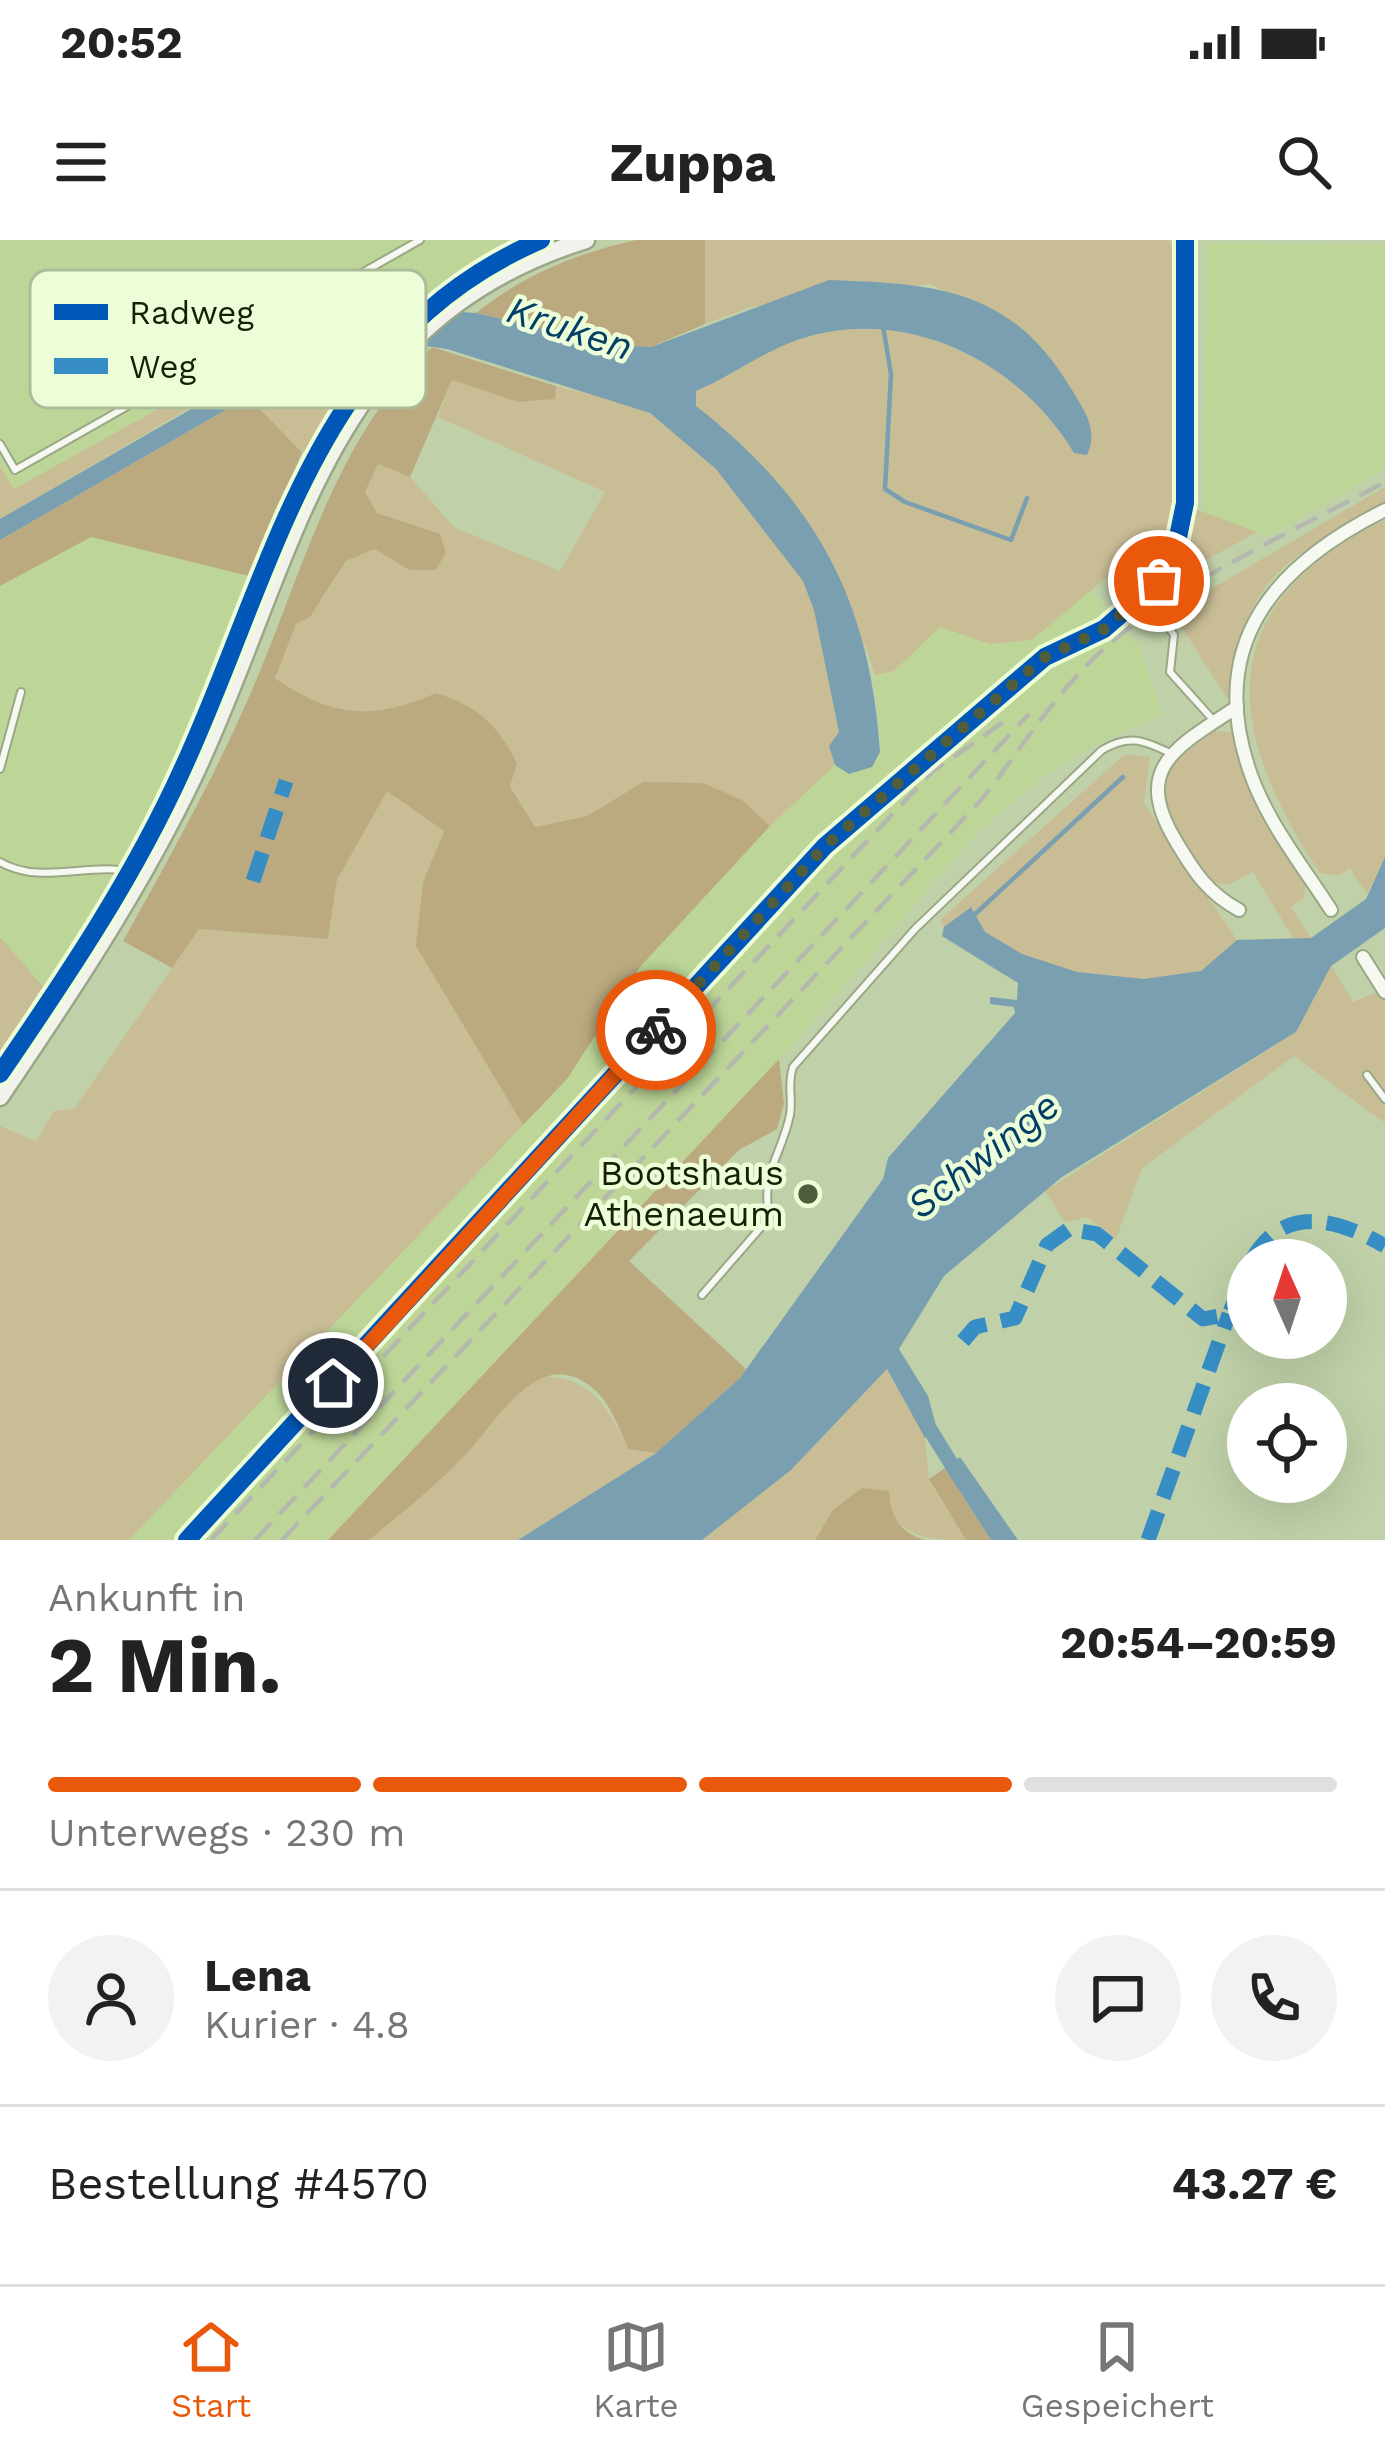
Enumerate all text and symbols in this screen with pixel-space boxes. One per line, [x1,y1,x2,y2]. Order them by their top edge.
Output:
text: 20:52 [60,16,182,69]
icon: menu [48,129,114,195]
icon: search [1271,129,1337,195]
text: Zuppa [610,131,775,194]
legend [30,270,426,408]
water label: Kruken [502,287,638,369]
text: Radweg [129,293,254,332]
text: Weg [129,347,197,386]
pin [1108,530,1210,632]
icon: bag [1126,548,1192,614]
courier [596,970,716,1090]
icon: bike [623,997,689,1063]
water label: Schwinge [898,1082,1068,1228]
place label: Bootshaus Athenaeum [583,1152,784,1235]
marker: Bootshaus Athenaeum [795,1181,821,1207]
north arrow [1227,1239,1347,1359]
map controls [1227,1239,1347,1503]
pin [282,1332,384,1434]
icon: home [300,1350,366,1416]
button: locate [1227,1383,1347,1503]
text: Ankunft in [48,1575,245,1620]
text: 20:54–20:59 [1060,1616,1337,1669]
text: 2 Min. [48,1619,281,1711]
text: Unterwegs · 230 m [48,1810,405,1855]
button: person [48,1935,174,2061]
button: chat [1055,1935,1181,2061]
button: phone [1211,1935,1337,2061]
text: Lena [204,1949,311,2002]
text: Kurier · 4.8 [204,2002,410,2047]
text: Bestellung #4570 [48,2157,429,2210]
text: 43.27 € [1171,2157,1337,2210]
tab: Start [171,2314,251,2425]
tab: Karte [593,2314,679,2425]
tab: Gespeichert [1021,2314,1214,2425]

